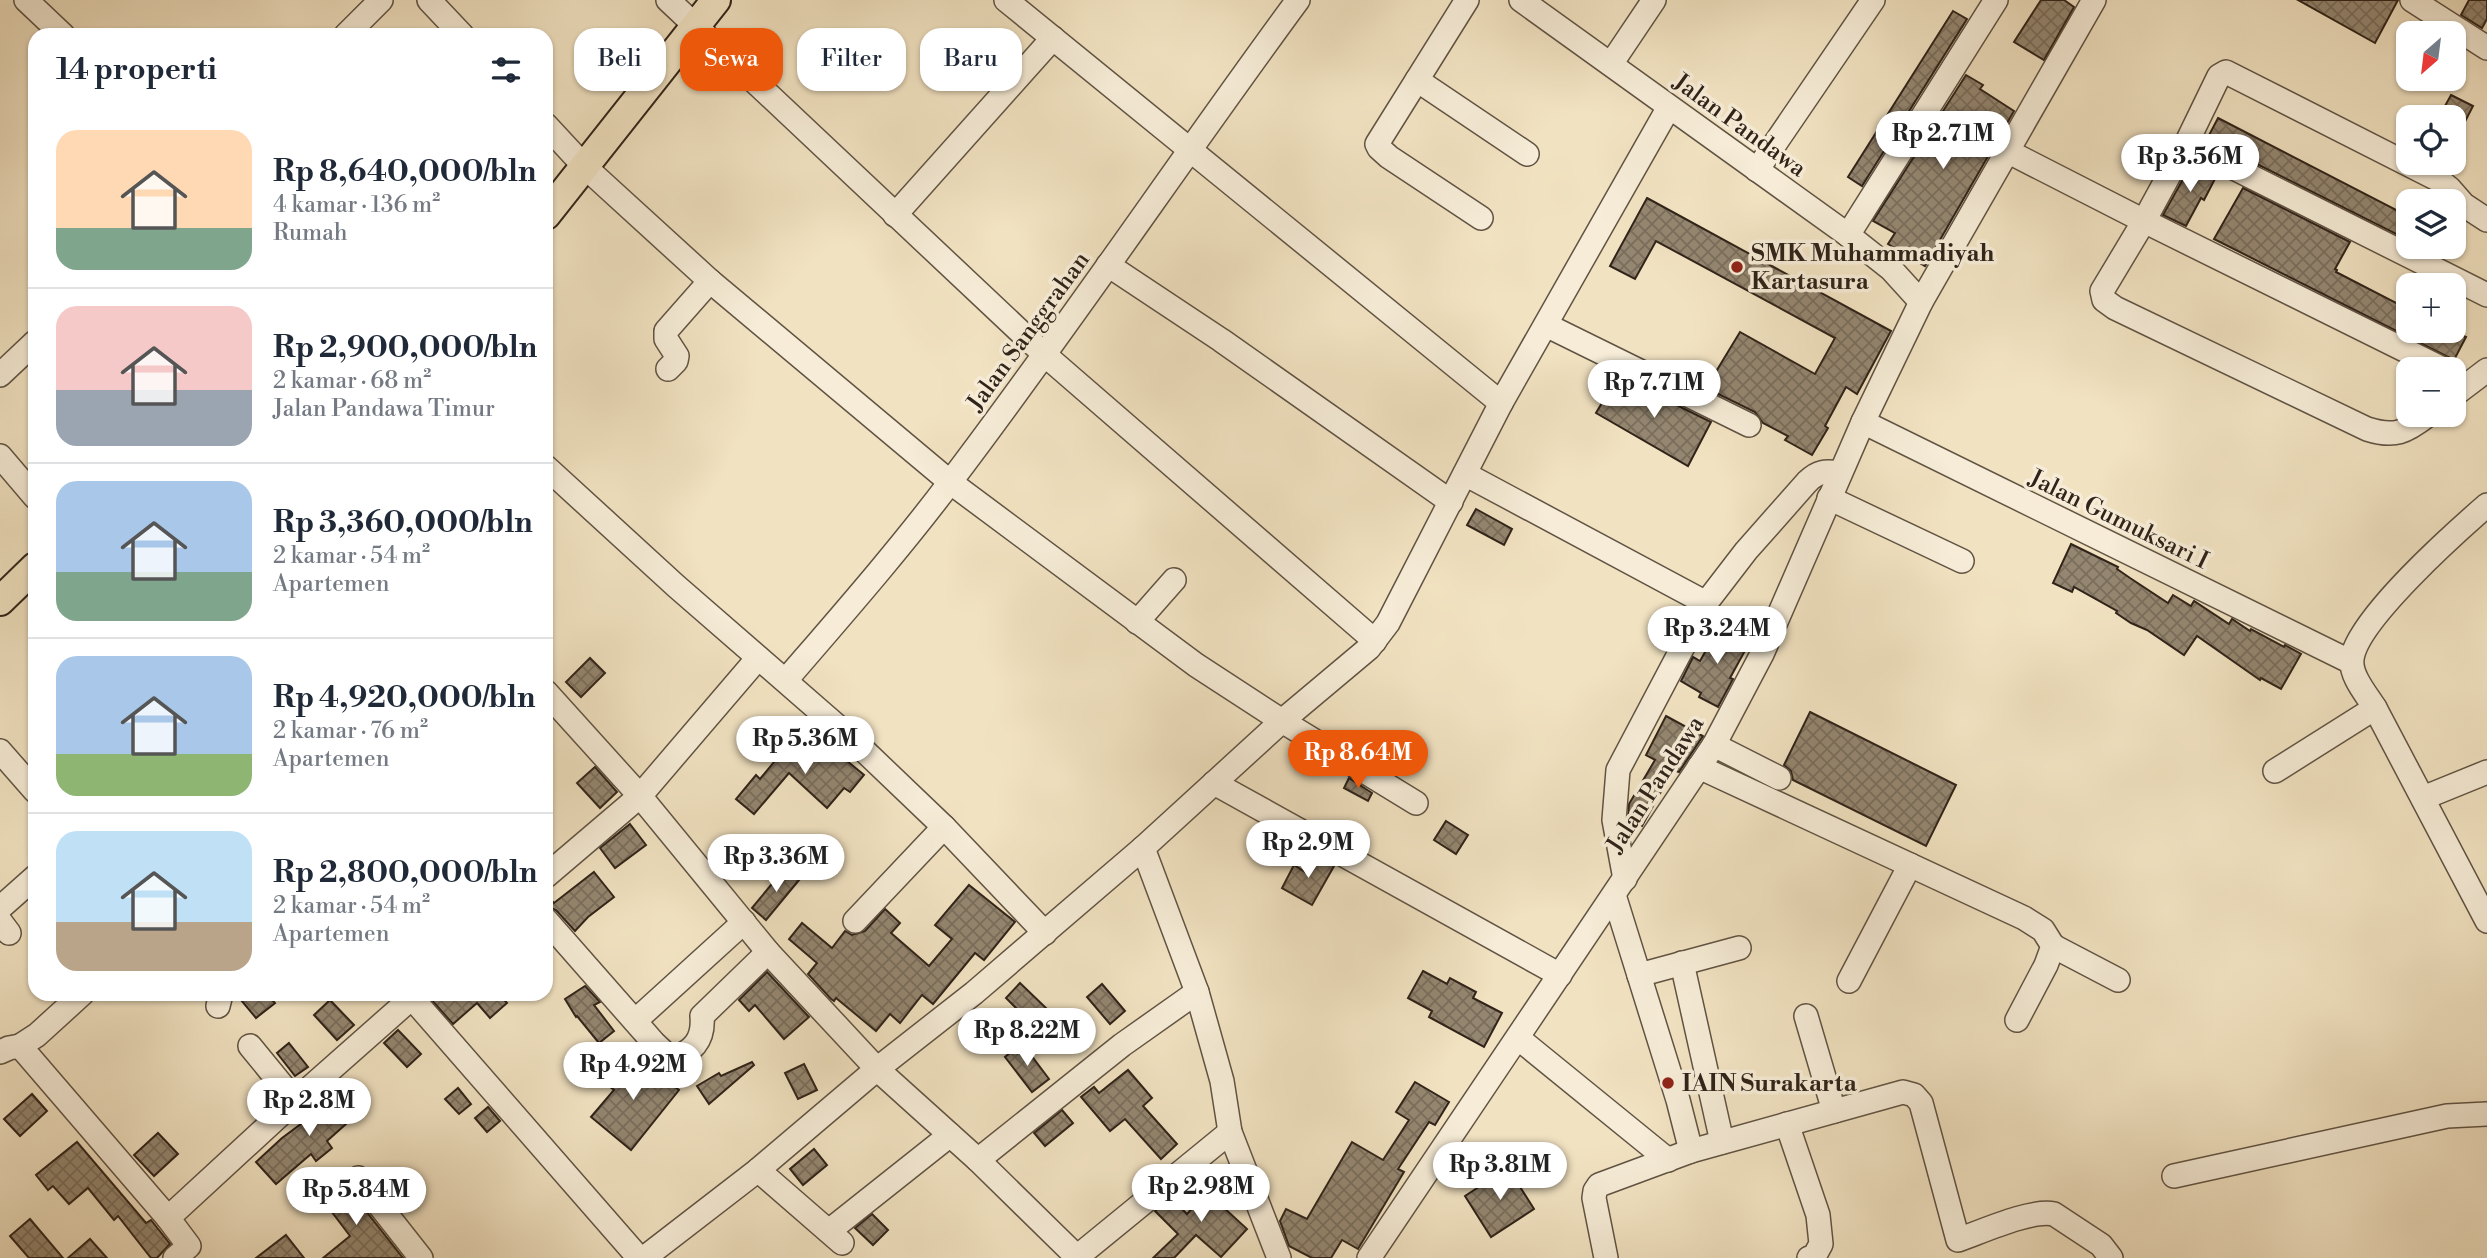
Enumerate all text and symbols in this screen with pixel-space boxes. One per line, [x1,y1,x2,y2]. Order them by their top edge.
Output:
north arrow [2396,21,2466,91]
map controls [2396,21,2466,427]
chip: Beli [574,28,666,91]
chip: Sewa [680,28,783,91]
chip: Filter [797,28,906,91]
chip: Baru [920,28,1022,91]
text: 14 properti [56,51,217,89]
icon: filters [487,51,525,89]
street label: Jalan Pandawa [1666,67,1812,185]
button: locate [2396,105,2466,175]
pin: Rp 2.71M [1871,111,2015,171]
text: Rp 2.71M [1892,120,1994,148]
pin: Rp 3.56M [2118,134,2262,194]
text: Rp 3.56M [2137,143,2243,171]
text: Rp 8,640,000/bln [273,153,536,191]
icon: home [112,158,196,242]
button: layers [2396,189,2466,259]
text: 4 kamar · 136 m² [273,191,440,219]
text: Rumah [273,219,348,247]
place label: SMK Muhammadiyah Kartasura [1751,239,1994,297]
street label: Jalan Sanggrahan [960,246,1097,418]
marker: SMK Muhammadiyah Kartasura [1729,259,1745,275]
button: + [2396,273,2466,343]
text: Rp 2,900,000/bln [273,329,537,367]
icon: home [112,334,196,418]
button: − [2396,357,2466,427]
pin: Rp 7.71M [1582,360,1726,420]
text: 2 kamar · 68 m² [273,367,431,395]
text: Rp 7.71M [1604,369,1704,397]
text: Jalan Pandawa Timur [273,395,495,423]
street label: Jalan Gumuksari I [2023,463,2213,576]
text: Rp 3,360,000/bln [273,504,533,542]
icon: home [112,509,196,593]
text: 2 kamar · 54 m² [273,542,430,570]
text: Apartemen [273,570,389,598]
pin: Rp 3.24M [1645,606,1789,666]
text: Rp 3.24M [1664,615,1770,643]
text: Rp 4,920,000/bln [273,679,535,717]
icon: home [112,684,196,768]
street label: Jalan Pandawa [1600,710,1712,859]
pin: Rp 5.36M [733,716,877,776]
text: 2 kamar · 76 m² [273,717,428,745]
text: Rp 5.36M [752,725,858,753]
pin: Rp 8.64M [1286,730,1430,790]
text: Rp 8.64M [1304,739,1412,767]
text: Apartemen [273,745,389,773]
pin: Rp 2.9M [1243,820,1373,880]
text: Rp 2.9M [1262,829,1354,857]
pin: Rp 3.36M [704,834,848,894]
text: Rp 3.36M [723,843,829,871]
text: Rp 2,800,000/bln [273,854,537,892]
icon: home [112,859,196,943]
text: 2 kamar · 54 m² [273,892,430,920]
text: Apartemen [273,920,389,948]
pin: Rp 8.22M [955,1009,1099,1068]
text: Rp 8.22M [974,1017,1080,1045]
pin: Rp 4.92M [561,1042,705,1102]
text: Rp 4.92M [579,1051,687,1079]
place label: IAIN Surakarta [1682,1069,1858,1099]
marker: IAIN Surakarta [1660,1075,1676,1091]
pin: Rp 2.8M [244,1078,374,1138]
text: Rp 2.8M [263,1087,355,1115]
pin: Rp 3.81M [1428,1142,1572,1202]
text: Rp 3.81M [1449,1151,1551,1179]
pin: Rp 2.98M [1129,1164,1273,1224]
pin: Rp 5.84M [284,1168,428,1227]
text: Rp 2.98M [1148,1173,1254,1201]
text: Rp 5.84M [302,1176,410,1204]

